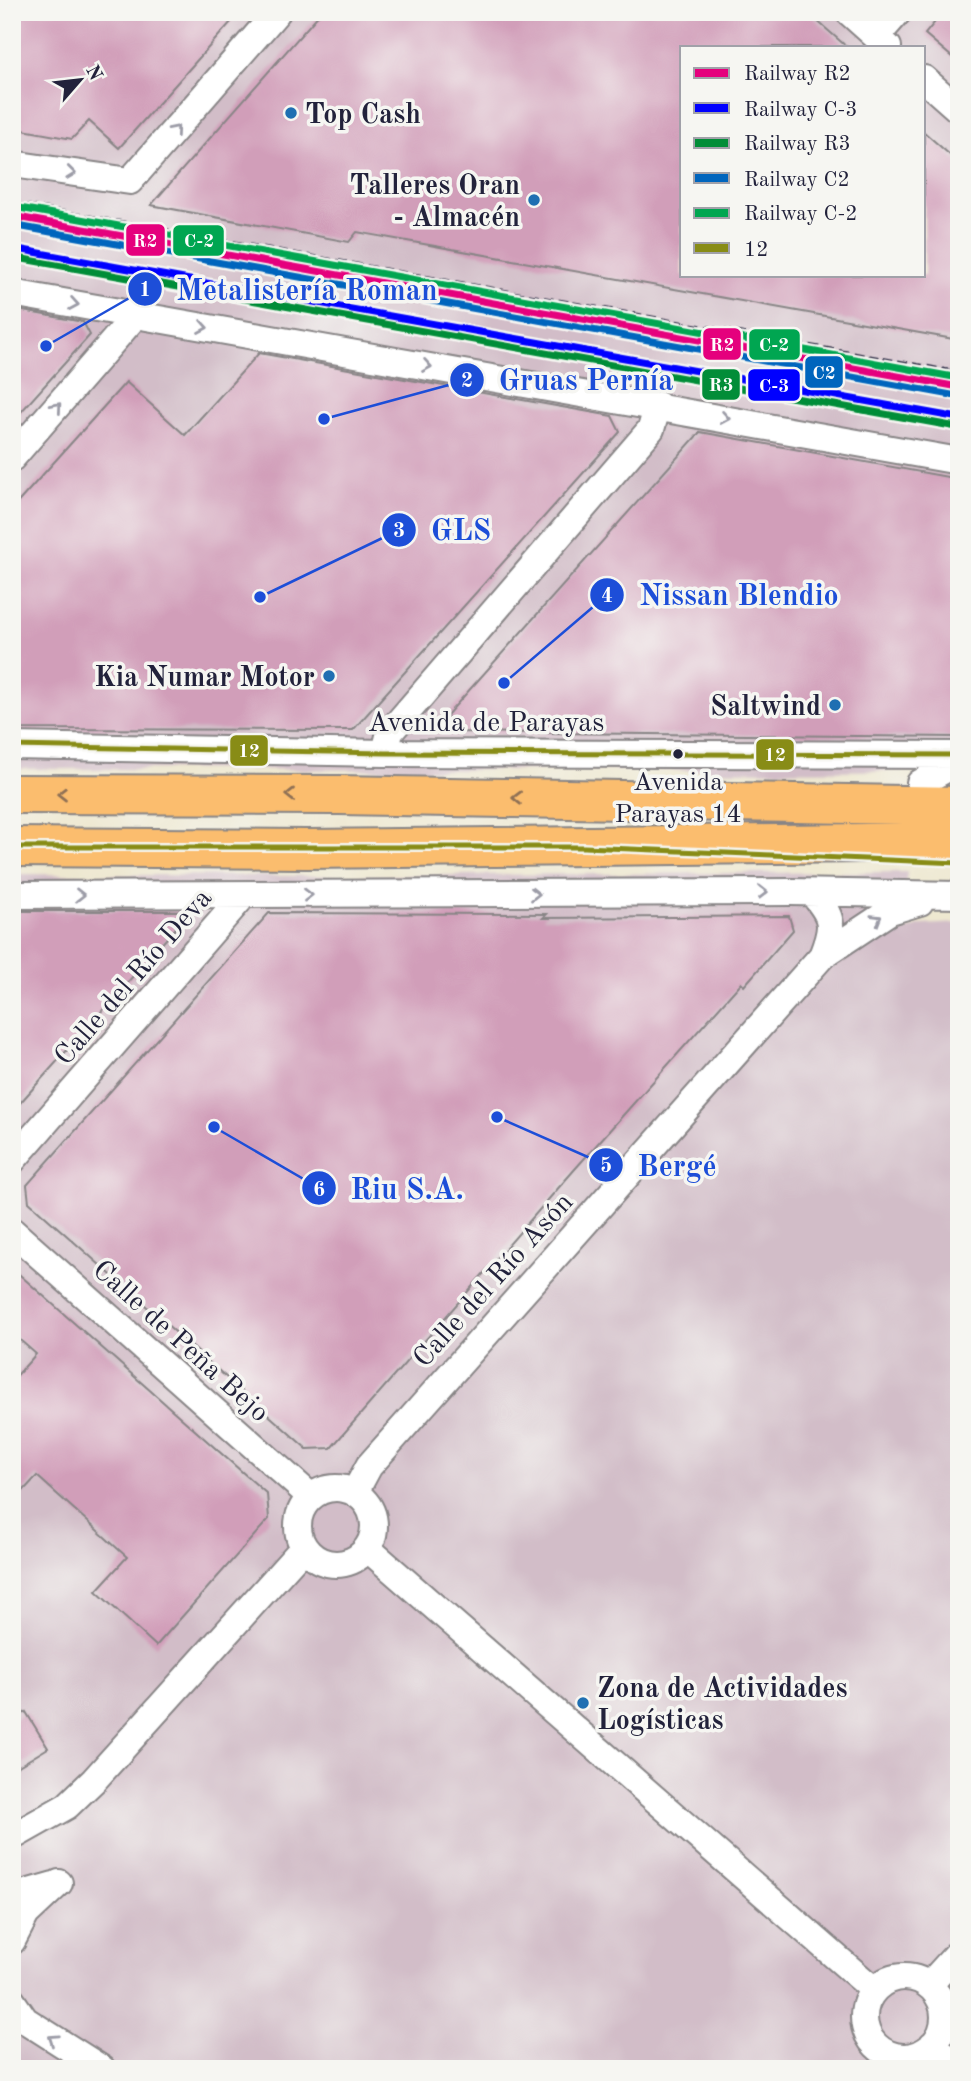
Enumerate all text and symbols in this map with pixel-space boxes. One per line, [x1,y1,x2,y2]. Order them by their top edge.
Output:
north arrow [46,46,116,116]
legend [680,46,926,276]
text: N [81,62,105,84]
text: Railway R2 [744,64,851,85]
text: Railway C-3 [744,100,857,121]
place label: Top Cash [305,102,421,130]
marker: Top Cash [283,105,299,121]
one-way arrow [167,125,179,138]
text: Railway R3 [744,134,851,155]
one-way arrow [65,166,77,181]
text: Railway C2 [744,170,850,191]
place label: Talleres Oran - Almacén [350,173,520,233]
marker: Talleres Oran - Almacén [526,192,542,208]
text: Railway C-2 [744,204,857,225]
line badge: R2 [125,223,166,257]
line badge: C-2 [172,224,225,257]
text: R2 [133,233,157,252]
text: C-2 [184,233,214,252]
text: 12 [744,240,768,261]
callout: Metalistería Roman [128,264,452,315]
text: Metalistería Roman [176,277,438,307]
text: 1 [139,280,151,301]
one-way arrow [68,296,80,311]
one-way arrow [197,319,208,334]
line badge: R2 [702,327,742,361]
line badge: C-2 [748,328,801,361]
text: R2 [710,337,734,356]
text: C-2 [759,337,789,356]
callout: Gruas Pernía [449,354,688,405]
line badge: C2 [804,355,844,389]
one-way arrow [421,358,433,373]
text: C2 [812,365,836,384]
text: Gruas Pernía [498,367,674,397]
line badge: R3 [701,368,741,401]
line badge: C-3 [747,368,801,402]
text: 2 [461,371,473,392]
text: R3 [709,377,733,396]
text: C-3 [759,378,789,397]
one-way arrow [49,402,61,415]
one-way arrow [719,410,731,425]
callout: GLS [382,504,505,555]
text: GLS [431,517,491,547]
text: 3 [393,521,405,542]
callout: Nissan Blendio [590,569,852,620]
text: Nissan Blendio [639,582,839,612]
text: 4 [601,586,613,607]
place label: Kia Numar Motor [94,665,315,693]
marker: Kia Numar Motor [321,668,337,684]
place label: Saltwind [710,694,821,722]
marker: Saltwind [827,697,843,713]
street label: Avenida de Parayas [368,710,604,738]
line badge: 12 [229,734,269,767]
line badge: 12 [755,738,795,771]
text: 12 [238,743,260,762]
marker: Avenida Parayas 14 [671,747,685,761]
text: 12 [764,747,786,766]
place label: Avenida Parayas 14 [615,770,741,828]
one-way arrow [56,786,67,802]
one-way arrow [284,787,294,803]
one-way arrow [511,791,522,806]
street label: Calle del Río Deva [50,884,218,1071]
one-way arrow [758,884,769,900]
one-way arrow [531,886,541,902]
one-way arrow [76,887,86,903]
one-way arrow [303,887,314,903]
one-way arrow [870,914,883,927]
callout: Bergé [588,1140,731,1191]
text: Bergé [637,1153,717,1183]
text: 5 [600,1156,612,1177]
callout: Riu S.A. [301,1163,478,1214]
text: Riu S.A. [350,1176,464,1206]
text: 6 [313,1180,325,1201]
street label: Calle del Río Asón [409,1189,579,1373]
street label: Calle de Peña Bejo [87,1256,273,1428]
place label: Zona de Actividades Logísticas [597,1676,848,1736]
marker: Zona de Actividades Logísticas [575,1695,591,1711]
one-way arrow [48,2035,61,2048]

